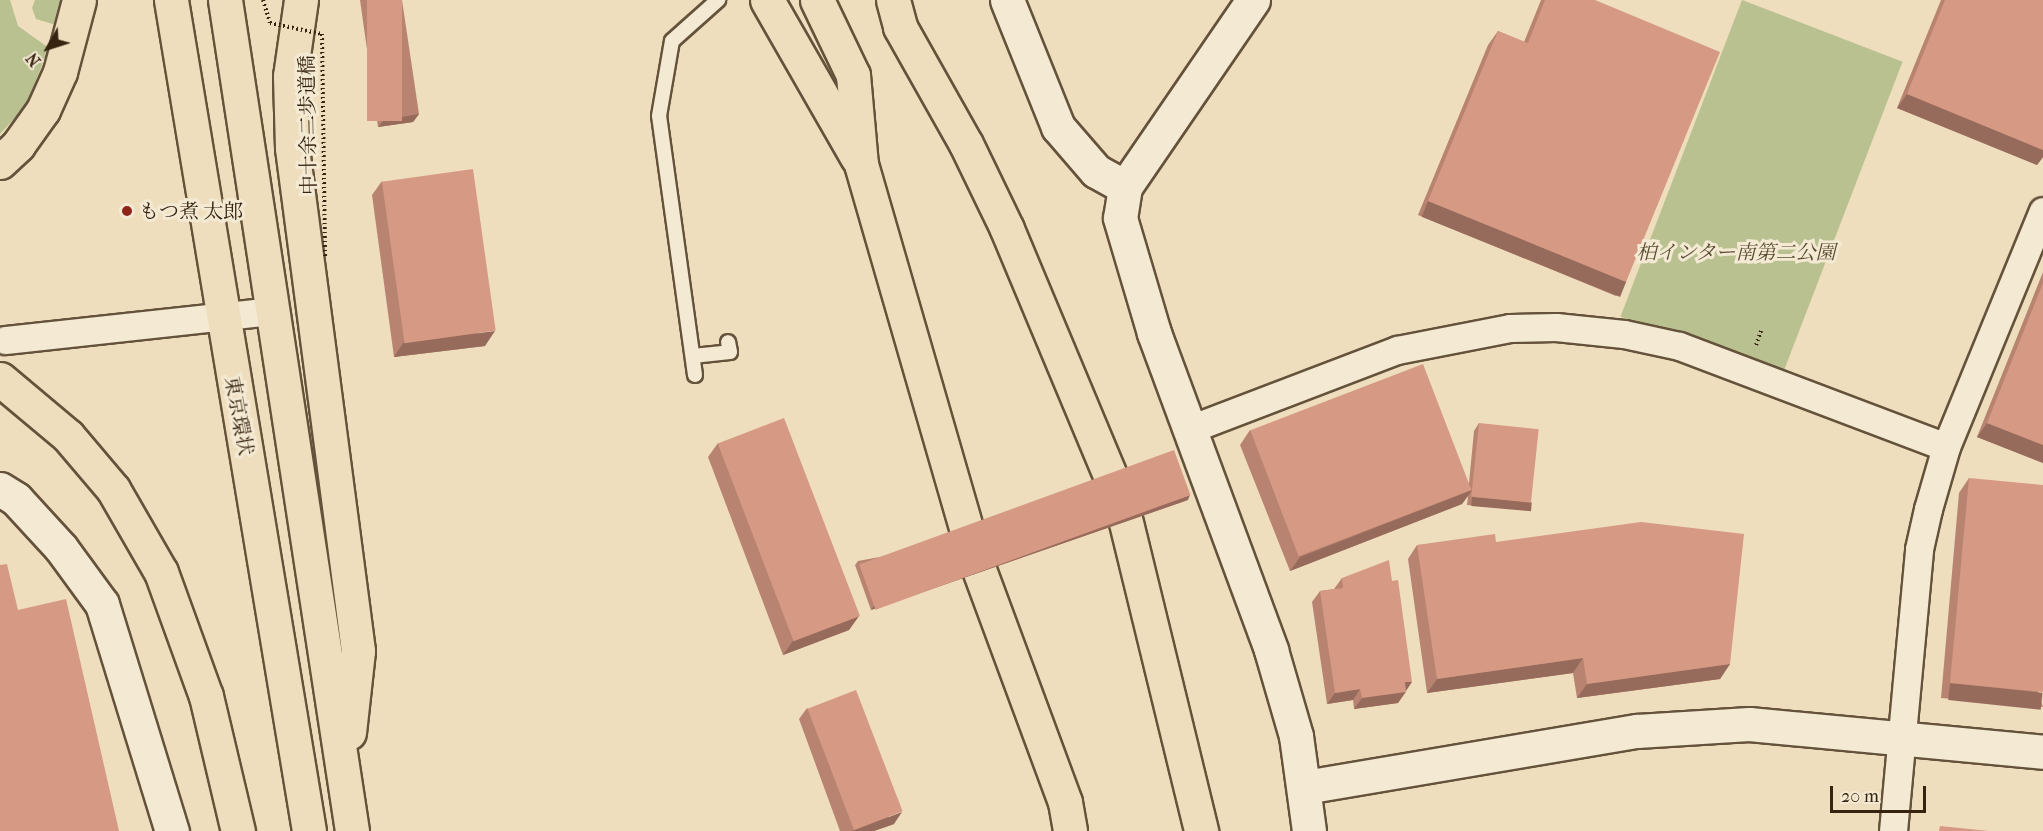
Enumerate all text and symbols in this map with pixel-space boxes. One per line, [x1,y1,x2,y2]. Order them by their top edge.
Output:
north arrow [18,18,78,78]
text: N [22,49,45,70]
street label: 中十余二歩道橋 [295,55,321,195]
place label: もつ煮 太郎 [139,199,243,223]
marker: もつ煮 太郎 [120,204,134,218]
park label: 柏インター南第二公園 [1636,240,1836,264]
street label: 東京環状 [220,375,258,457]
scale bar [1833,774,1929,812]
text: 20 m [1841,786,1879,807]

